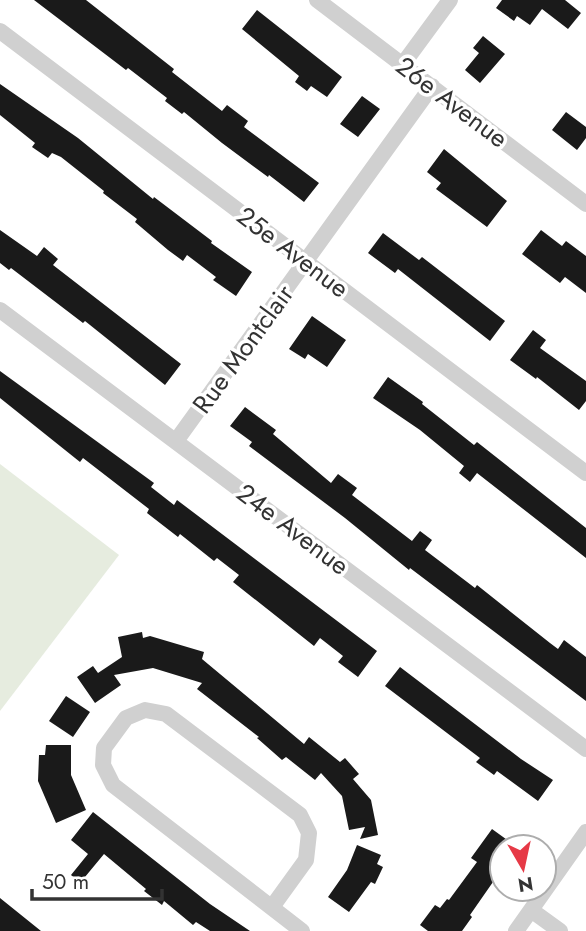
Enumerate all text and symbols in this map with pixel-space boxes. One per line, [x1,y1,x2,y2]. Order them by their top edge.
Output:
street label: 26e Avenue [388,47,516,157]
street label: 25e Avenue [229,197,357,307]
street label: Rue Montclair [183,277,303,421]
street label: 24e Avenue [229,474,357,584]
north arrow [488,833,558,903]
scale bar [32,858,161,902]
text: 50 m [42,867,89,897]
text: N [516,870,535,899]

